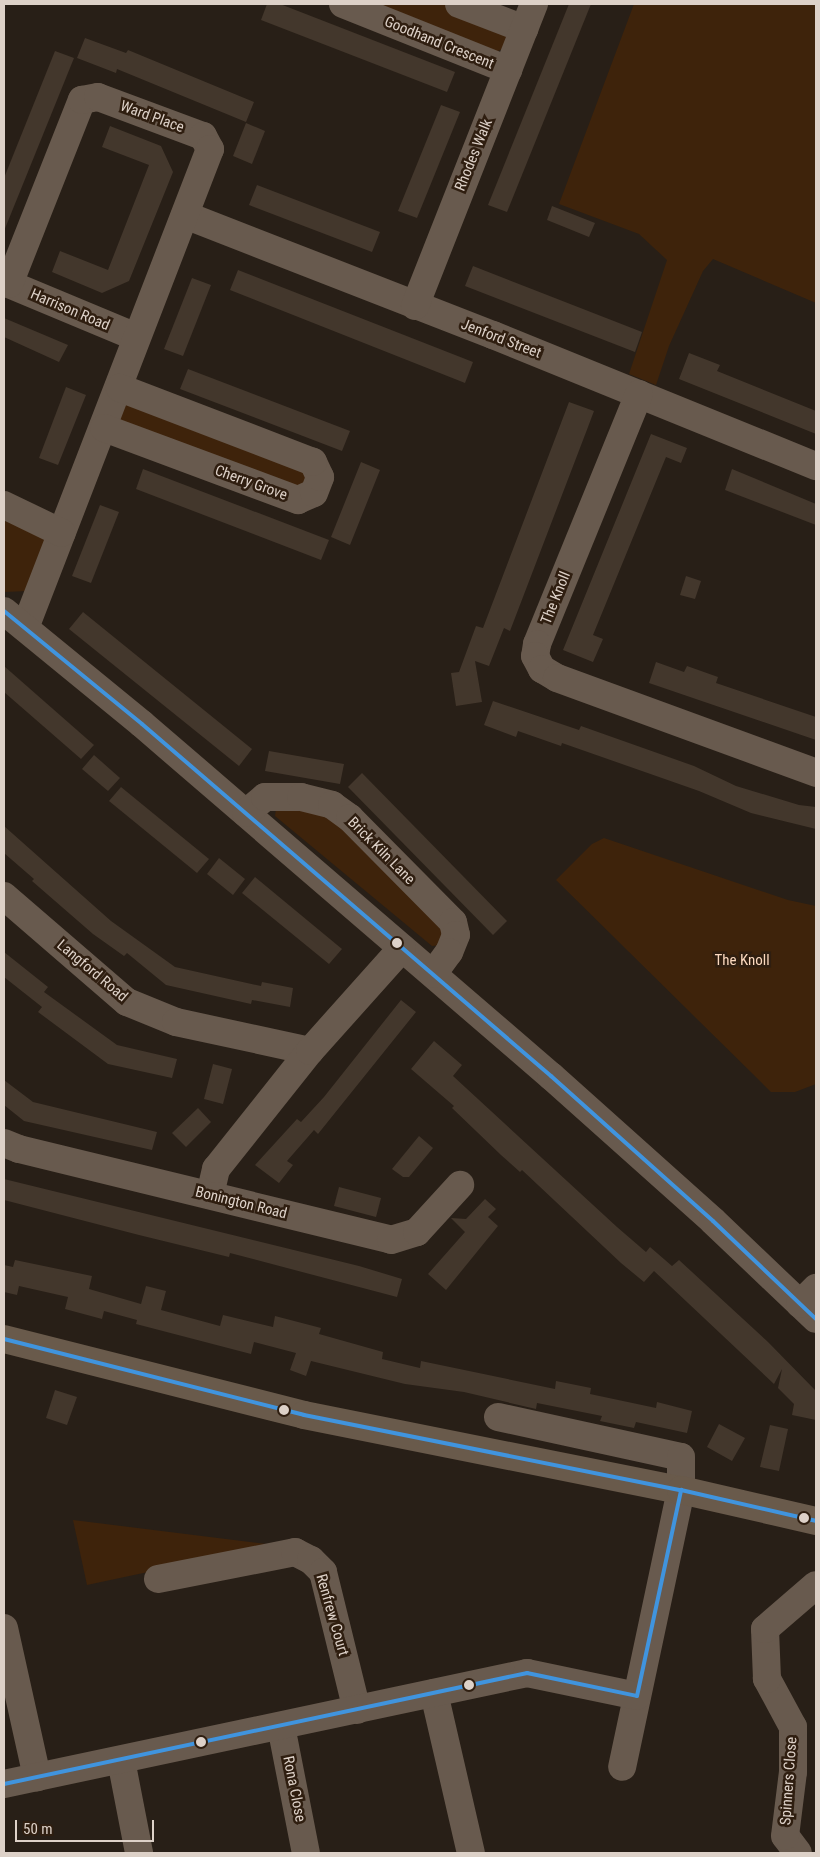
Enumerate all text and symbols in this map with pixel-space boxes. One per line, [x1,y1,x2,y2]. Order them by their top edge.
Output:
street label: Goodhand Crescent [382,13,496,73]
street label: Ward Place [118,97,186,137]
street label: Rhodes Walk [451,116,497,194]
street label: Harrison Road [28,285,112,335]
street label: Jenford Street [458,315,544,363]
street label: Cherry Grove [212,462,290,504]
street label: The Knoll [537,569,575,627]
street label: Brick Kiln Lane [344,814,418,888]
street label: Langford Road [53,936,131,1006]
unlabelled marker [392,938,402,948]
park label: The Knoll [714,952,770,970]
street label: Bonington Road [193,1183,289,1223]
unlabelled marker [279,1405,289,1415]
unlabelled marker [799,1513,809,1523]
street label: Renfrew Court [312,1572,352,1658]
unlabelled marker [464,1680,474,1690]
street label: Spinners Close [777,1736,801,1826]
unlabelled marker [196,1737,206,1747]
street label: Rona Close [279,1755,309,1823]
scale bar [18,1810,156,1842]
text: 50 m [23,1820,53,1838]

